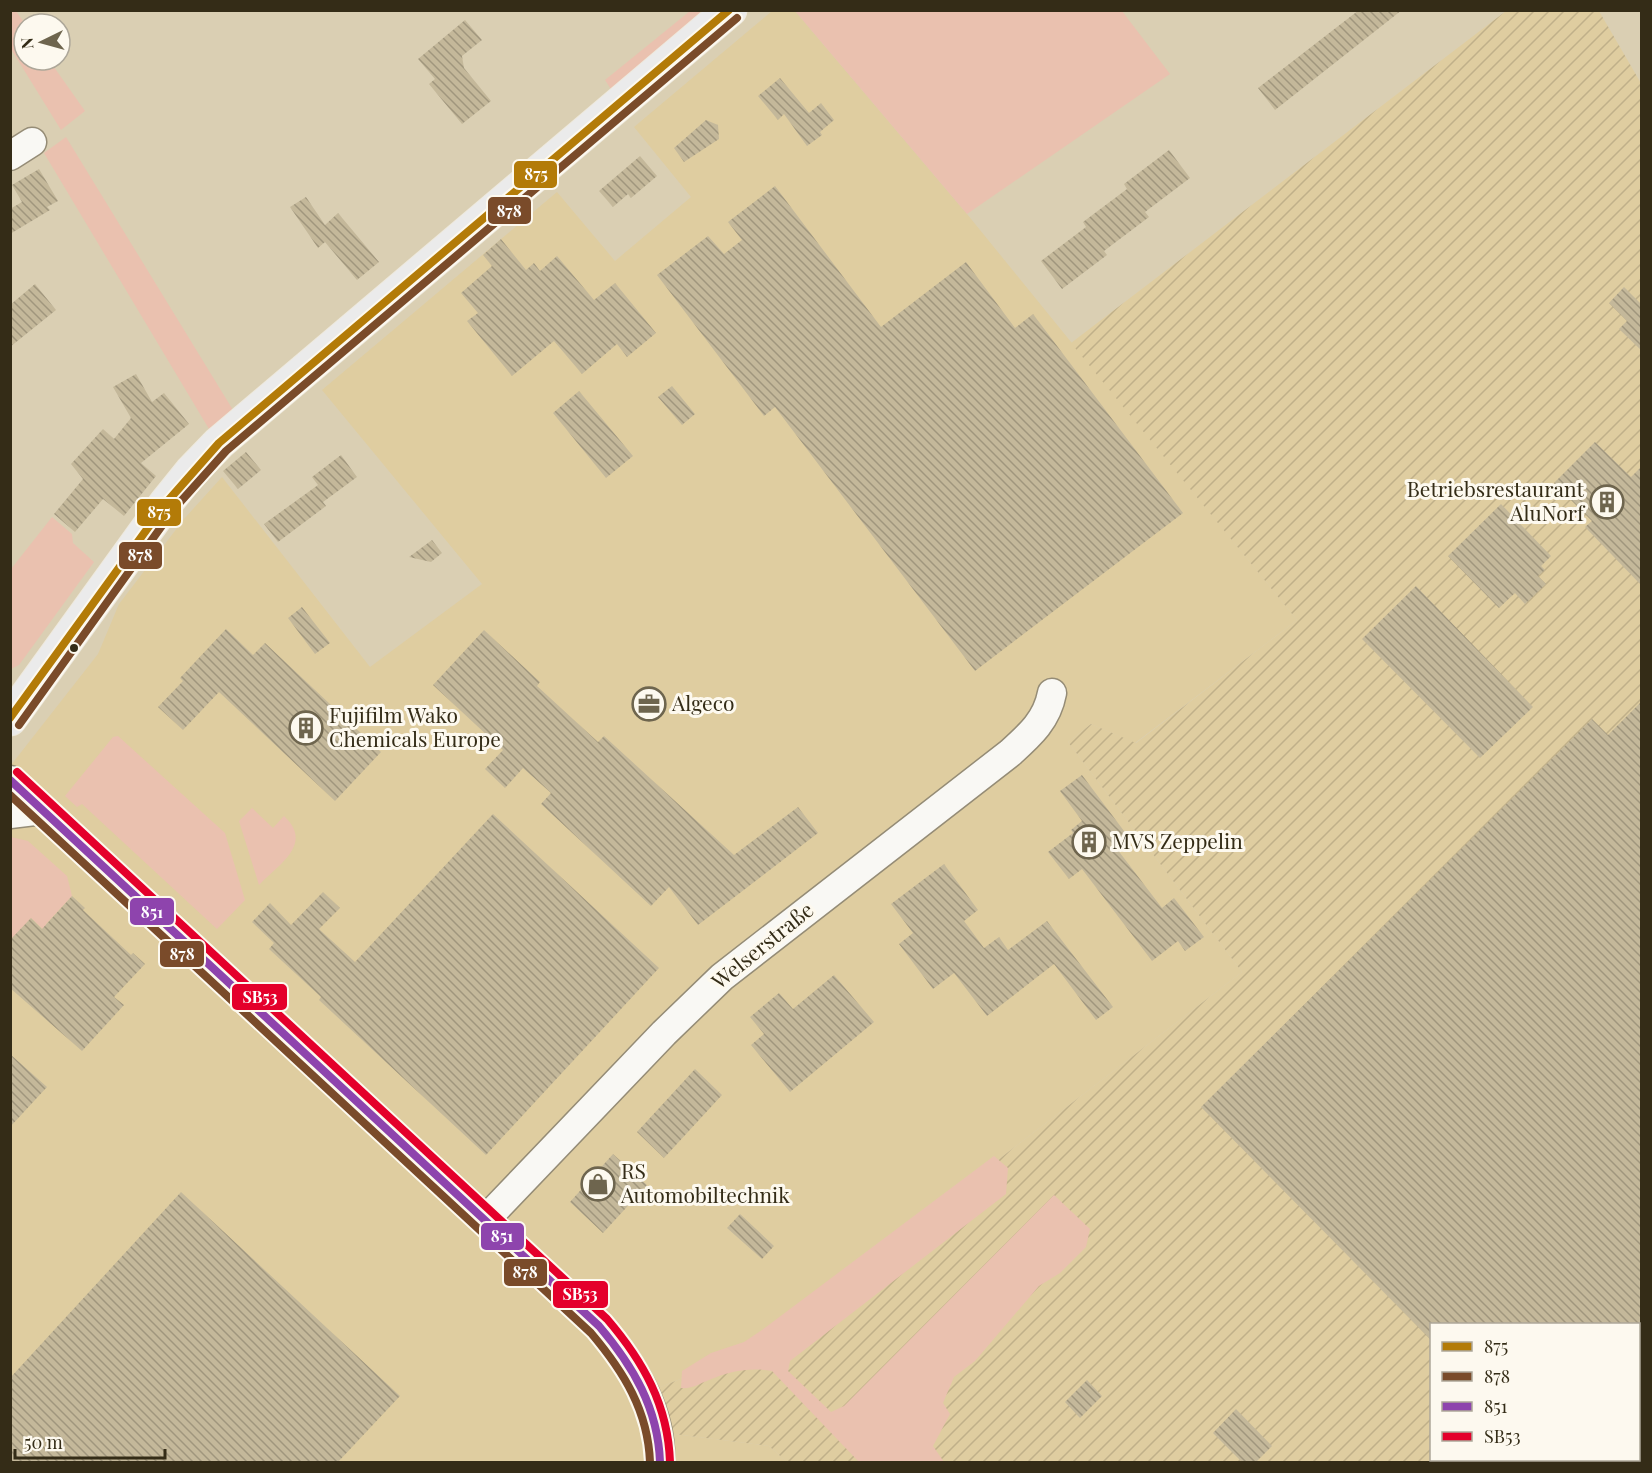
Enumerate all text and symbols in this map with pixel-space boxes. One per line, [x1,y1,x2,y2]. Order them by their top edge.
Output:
north arrow [12,12,72,72]
text: N [16,36,38,50]
line badge: 875 [513,160,558,189]
text: 875 [524,163,548,184]
line badge: 878 [487,196,532,225]
text: 878 [496,200,522,221]
place label: Betriebsrestaurant AluNorf [1407,474,1586,526]
building icon: Betriebsrestaurant AluNorf [1589,484,1625,520]
line badge: 875 [136,498,182,527]
text: 875 [147,501,171,522]
line badge: 878 [118,541,163,570]
text: 878 [127,544,153,565]
unlabelled marker [68,642,80,654]
office icon: Algeco [631,686,667,722]
place label: Algeco [671,688,734,716]
place label: Fujifilm Wako Chemicals Europe [329,700,501,752]
building icon: Fujifilm Wako Chemicals Europe [288,710,324,746]
building icon: MVS Zeppelin [1071,824,1107,860]
place label: MVS Zeppelin [1112,826,1243,854]
street label: Welserstraße [704,895,818,995]
line badge: 851 [129,897,175,926]
text: 851 [141,901,163,922]
line badge: 878 [159,940,205,968]
text: 878 [169,943,195,964]
line badge: SB53 [231,983,288,1011]
text: SB53 [242,986,278,1007]
place label: RS Automobiltechnik [620,1156,790,1208]
shop icon: RS Automobiltechnik [580,1166,616,1202]
line badge: 851 [480,1222,525,1251]
text: 851 [491,1225,513,1246]
line badge: 878 [503,1258,548,1287]
text: 878 [512,1261,538,1282]
line badge: SB53 [552,1280,609,1309]
text: SB53 [562,1283,598,1304]
legend [1430,1323,1640,1461]
text: 875 [1484,1334,1508,1358]
text: 878 [1484,1364,1510,1388]
text: 851 [1484,1394,1508,1418]
scale bar [15,1422,165,1460]
text: SB53 [1484,1424,1521,1448]
text: 50 m [24,1430,63,1454]

